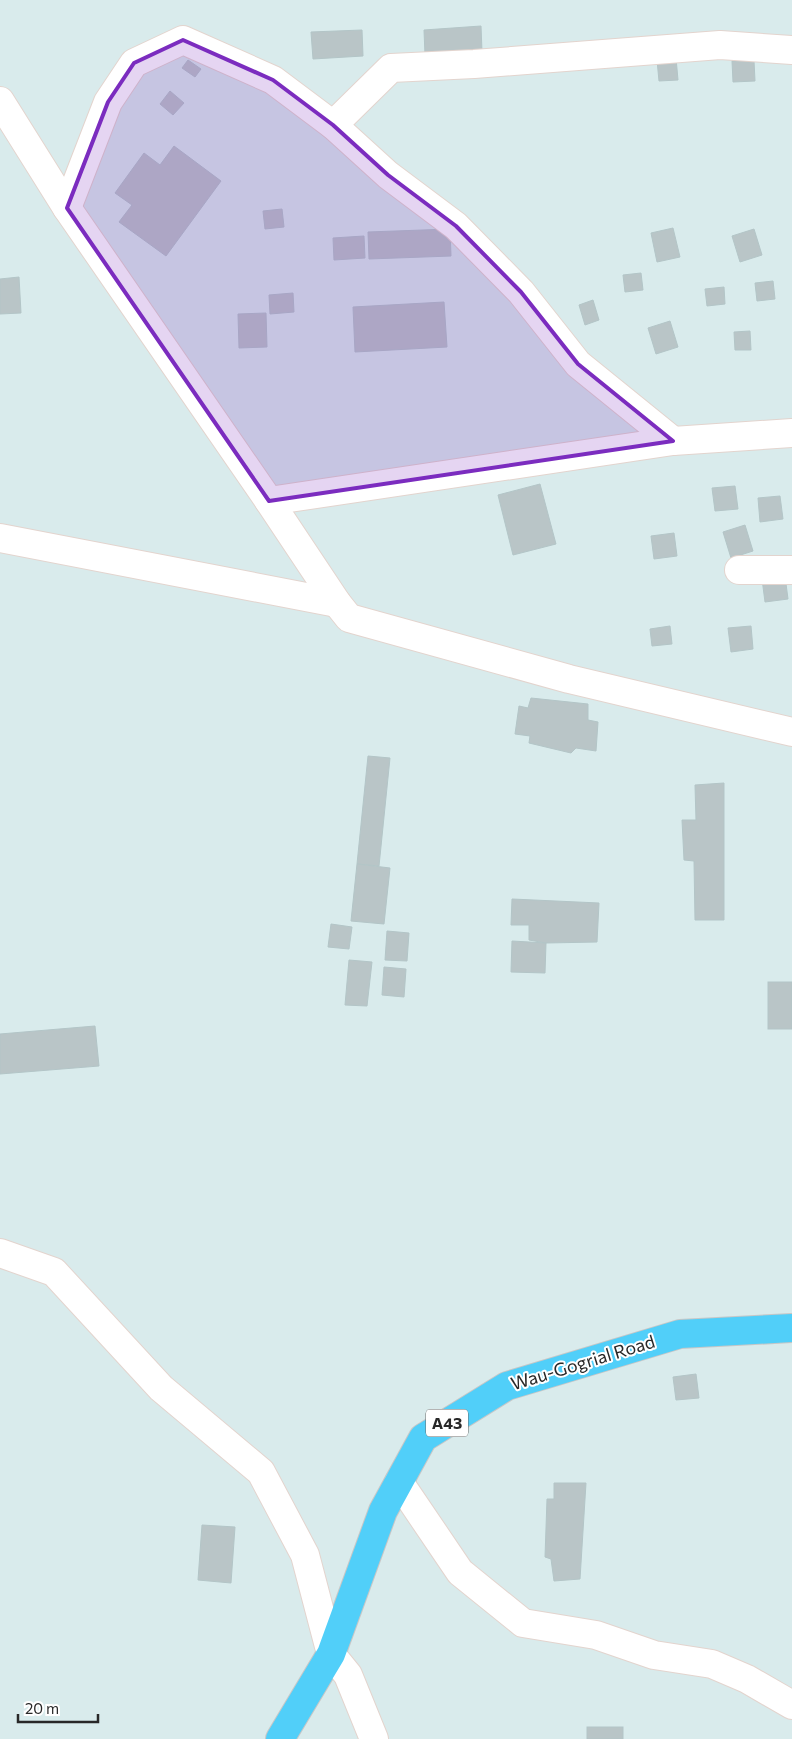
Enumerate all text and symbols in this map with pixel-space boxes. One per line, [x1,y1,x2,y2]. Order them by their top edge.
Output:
street label: Wau-Gogrial Road [508,1330,657,1394]
road number: A43 [426,1410,468,1436]
scale bar [18,1692,98,1724]
text: 20 m [25,1699,59,1717]

